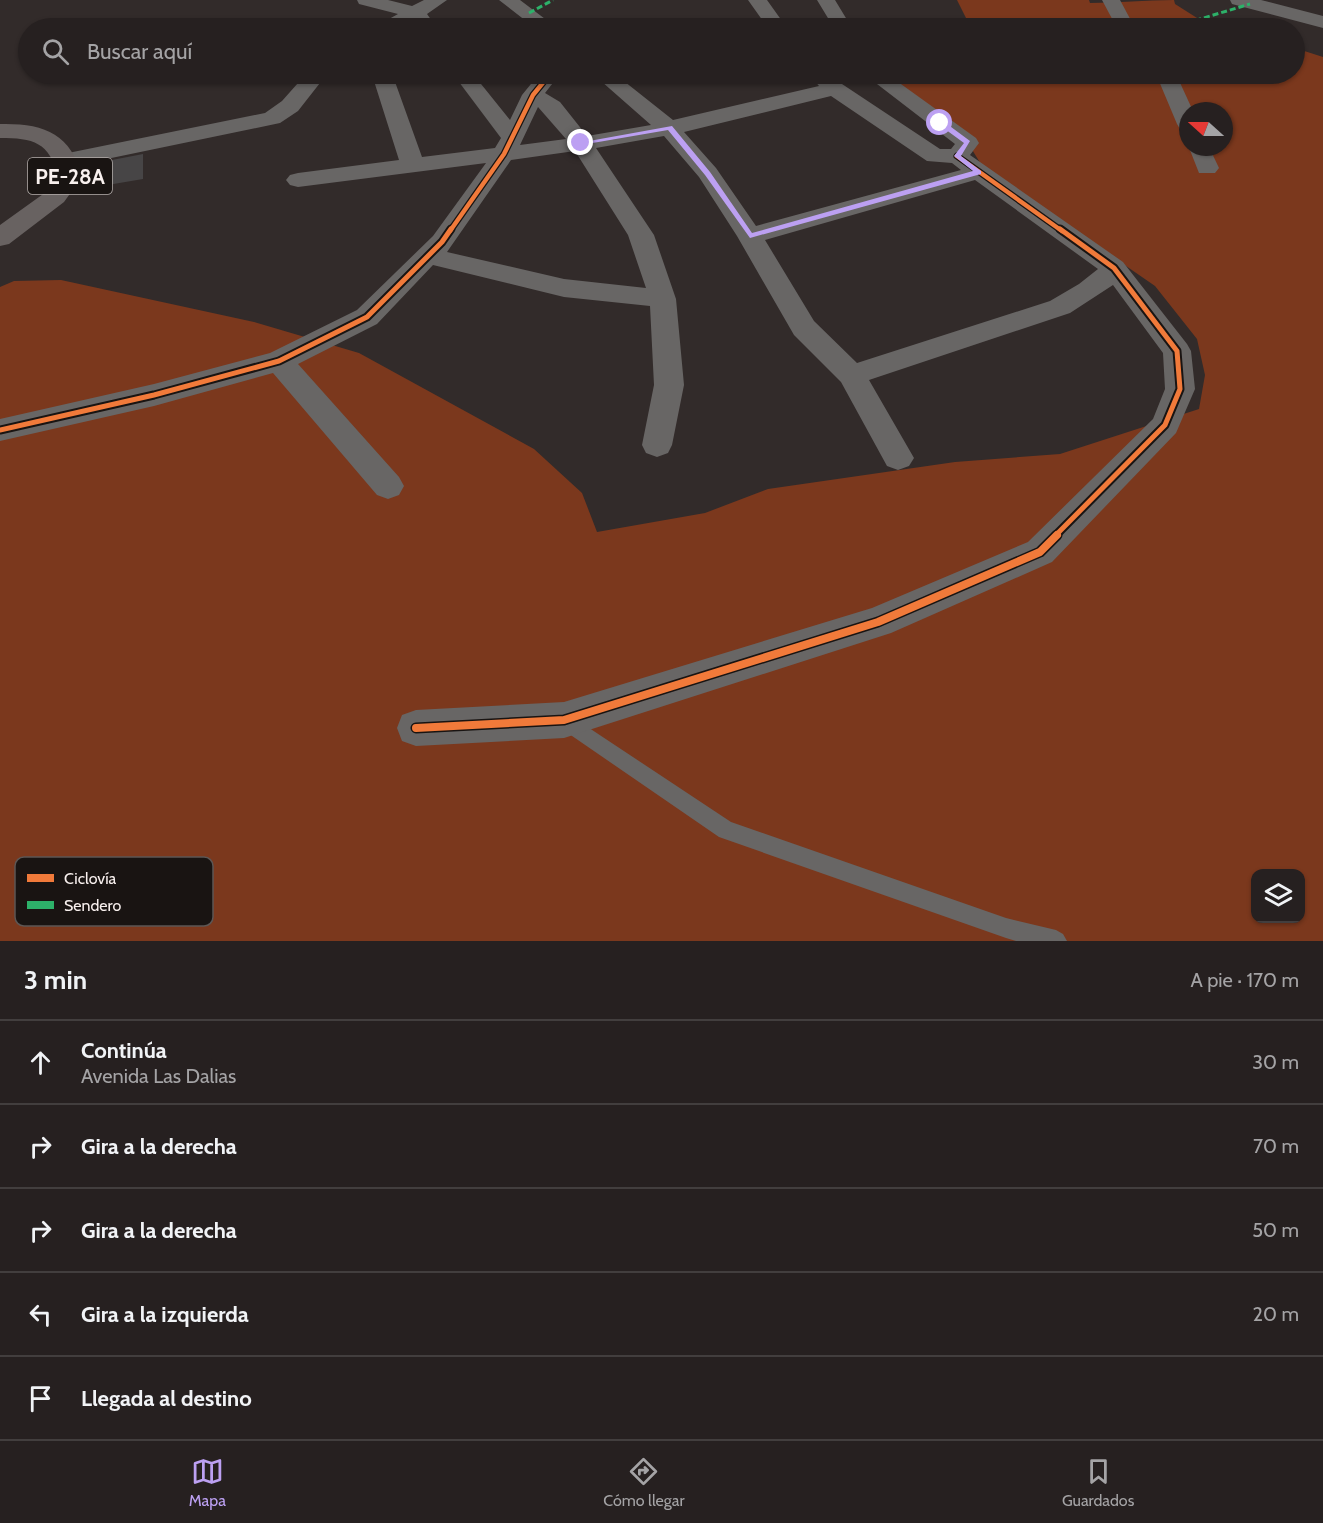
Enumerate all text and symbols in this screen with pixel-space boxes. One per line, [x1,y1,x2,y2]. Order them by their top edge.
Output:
search box [18,18,1305,84]
icon: search [39,35,72,68]
text: Buscar aquí [87,38,192,65]
north arrow [1179,102,1233,156]
route start [926,109,952,135]
route end [567,129,593,155]
road number: PE-28A [28,158,112,194]
legend [15,857,213,926]
text: Ciclovía [64,869,117,888]
map controls [1251,869,1305,923]
button: layers [1251,869,1305,923]
text: Sendero [64,896,121,915]
text: 3 min [24,964,87,996]
text: A pie · 170 m [1190,968,1299,992]
text: Continúa [81,1037,167,1064]
icon: ahead [24,1046,57,1079]
text: 30 m [1252,1050,1299,1074]
text: Avenida Las Dalias [81,1064,236,1088]
icon: right [24,1130,57,1163]
text: Gira a la derecha [81,1133,237,1160]
text: 70 m [1253,1134,1299,1158]
icon: right [24,1214,57,1247]
text: Gira a la derecha [81,1217,237,1244]
text: 50 m [1252,1218,1299,1242]
icon: left [24,1298,57,1331]
text: Gira a la izquierda [81,1301,249,1328]
text: 20 m [1253,1302,1299,1326]
icon: arrive [24,1382,57,1415]
text: Llegada al destino [81,1385,252,1412]
tab: Mapa [189,1455,226,1510]
tab: Cómo llegar [603,1455,684,1510]
tab: Guardados [1062,1455,1134,1510]

